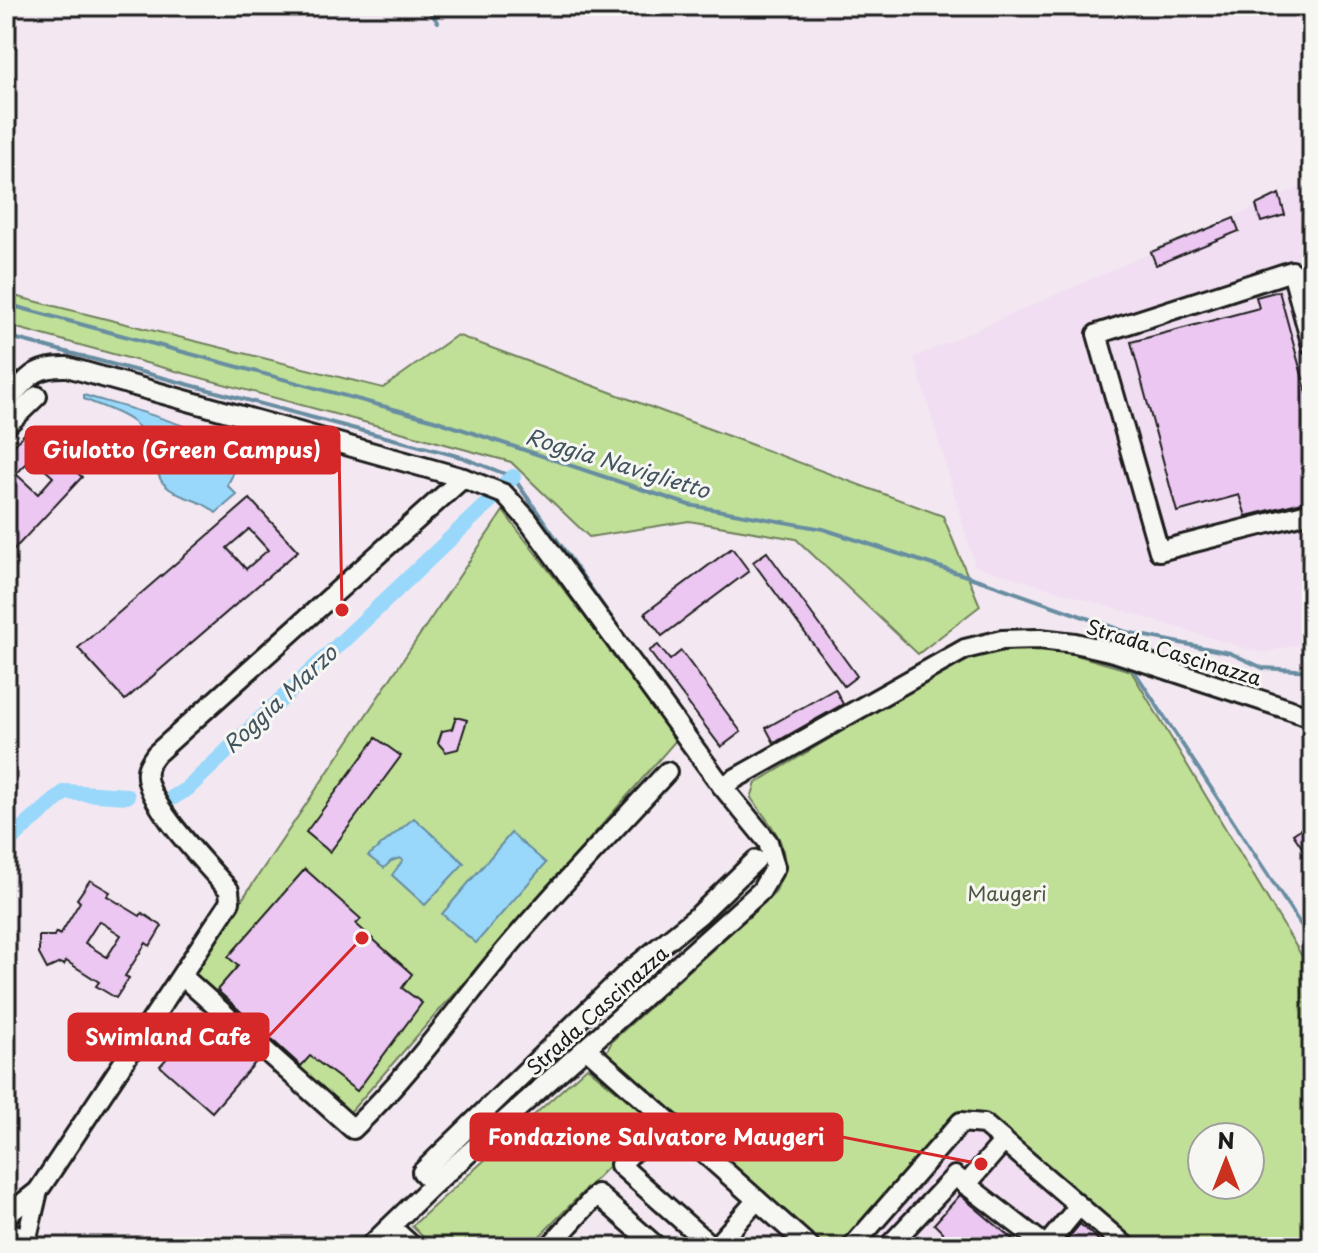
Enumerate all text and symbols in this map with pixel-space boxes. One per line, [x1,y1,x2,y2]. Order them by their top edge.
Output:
water label: Roggia Naviglietto [522,418,715,506]
callout: Giulotto (Green Campus) [26,427,339,473]
text: Giulotto (Green Campus) [43,432,321,465]
street label: Strada Cascinazza [1083,611,1266,693]
water label: Roggia Marzo [214,635,345,760]
park label: Maugeri [967,878,1047,908]
street label: Strada Cascinazza [519,938,675,1082]
callout: Swimland Cafe [69,1014,268,1060]
text: Swimland Cafe [85,1019,251,1052]
callout: Fondazione Salvatore Maugeri [471,1114,842,1160]
text: Fondazione Salvatore Maugeri [488,1119,824,1152]
north arrow [1186,1121,1266,1201]
text: N [1217,1123,1235,1156]

